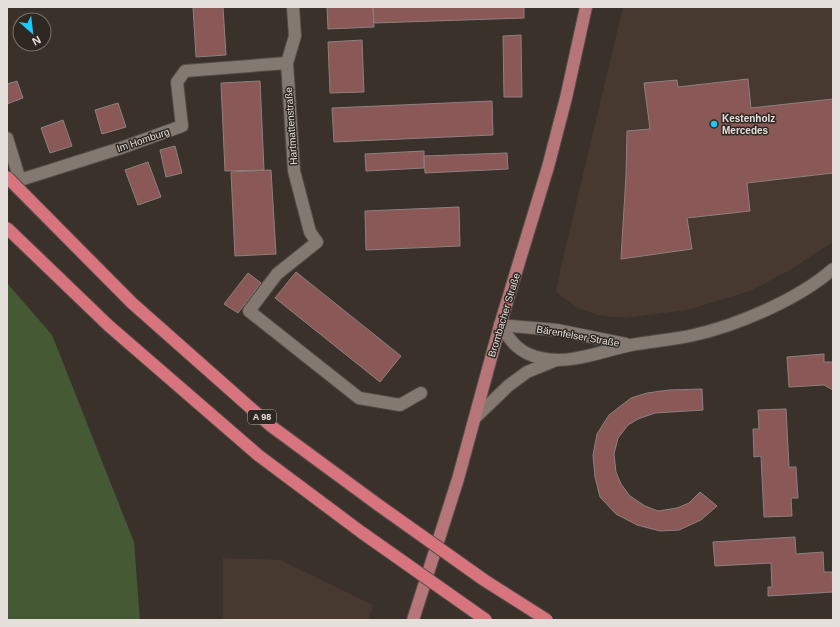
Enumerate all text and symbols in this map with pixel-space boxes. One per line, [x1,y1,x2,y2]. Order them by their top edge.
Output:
north arrow [12,12,52,52]
text: N [30,34,43,48]
street label: Hartmattenstraße [283,86,299,165]
place label: Kestenholz Mercedes [722,113,775,136]
marker: Kestenholz Mercedes [709,119,719,129]
street label: Im Homburg [115,126,171,154]
street label: Brombacher Straße [486,271,522,358]
street label: Bärenfelser Straße [536,323,621,349]
road number: A 98 [248,410,276,424]

